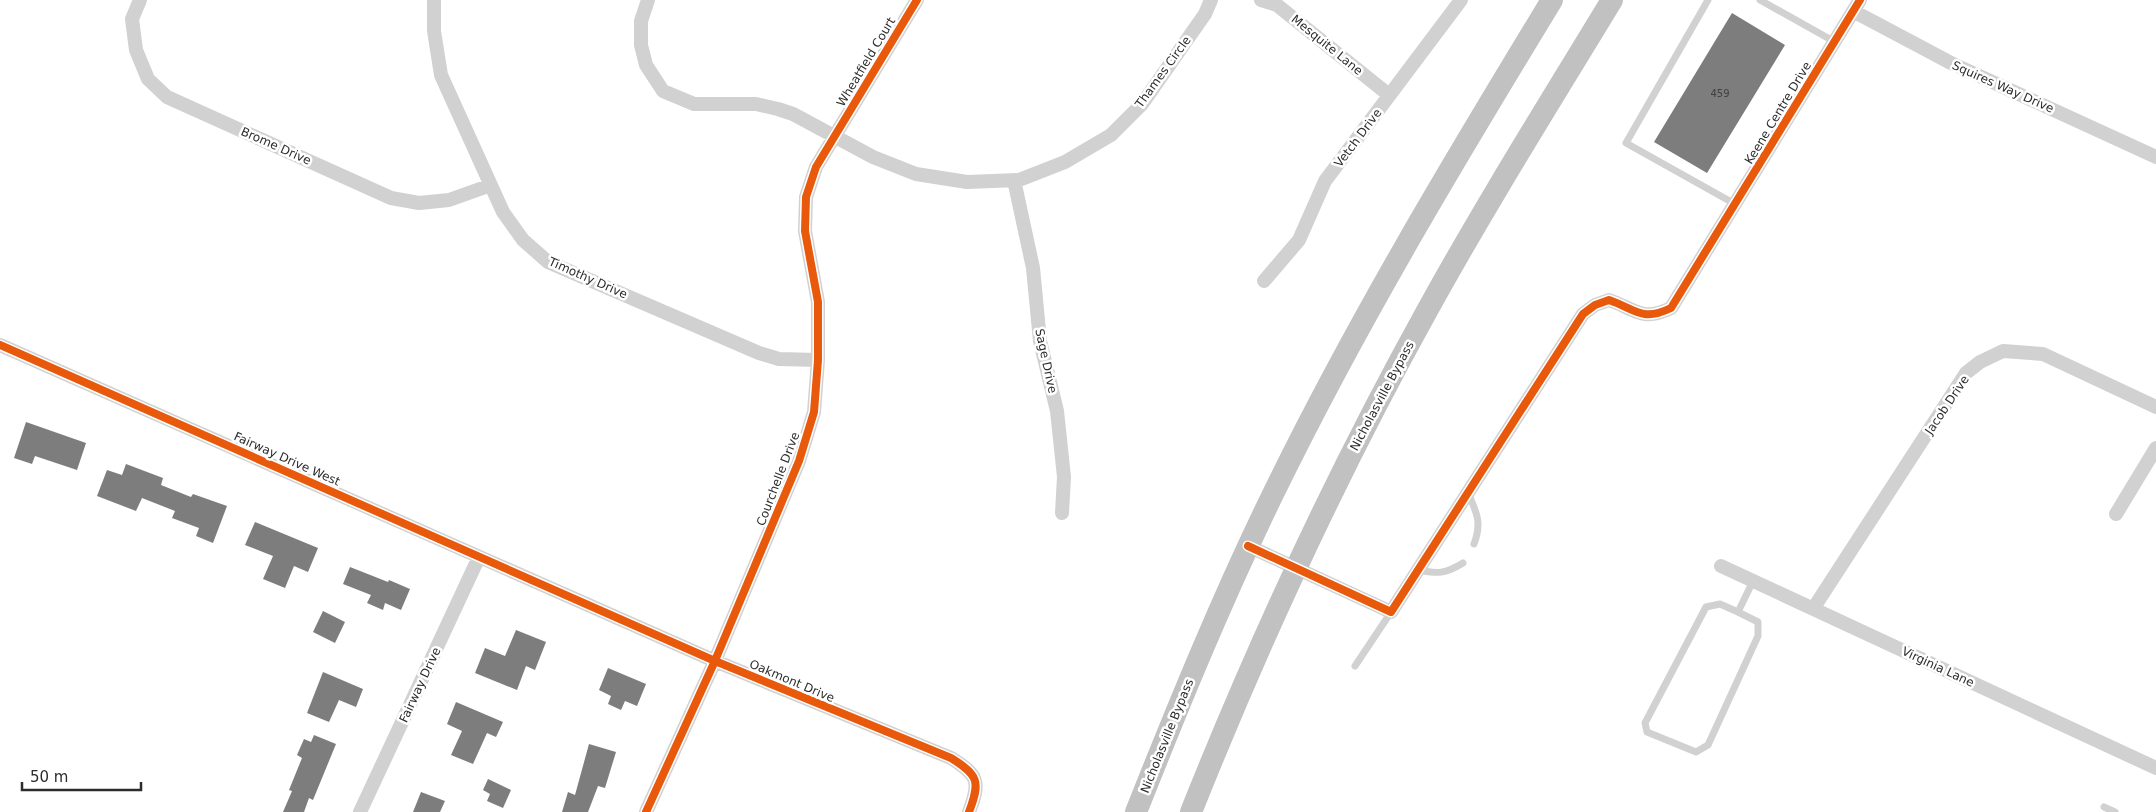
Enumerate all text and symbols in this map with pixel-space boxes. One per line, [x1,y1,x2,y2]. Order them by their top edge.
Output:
street label: Mesquite Lane [1289,12,1365,78]
street label: Wheatfield Court [834,15,898,109]
street label: Thames Circle [1132,33,1194,111]
street label: Squires Way Drive [1950,58,2056,116]
street label: Keene Centre Drive [1742,59,1814,167]
house number: 459 [1710,88,1730,99]
street label: Vetch Drive [1332,106,1384,170]
street label: Brome Drive [239,124,313,168]
street label: Timothy Drive [546,254,629,302]
street label: Sage Drive [1032,327,1060,395]
street label: Nicholasville Bypass [1347,339,1417,453]
street label: Jacob Drive [1922,373,1972,438]
street label: Fairway Drive West [232,429,343,489]
street label: Courchelle Drive [754,430,802,528]
street label: Virginia Lane [1900,644,1976,690]
street label: Fairway Drive [396,645,444,725]
street label: Oakmont Drive [747,657,837,705]
street label: Nicholasville Bypass [1138,677,1196,795]
scale bar [22,760,141,792]
text: 50 m [30,768,68,786]

